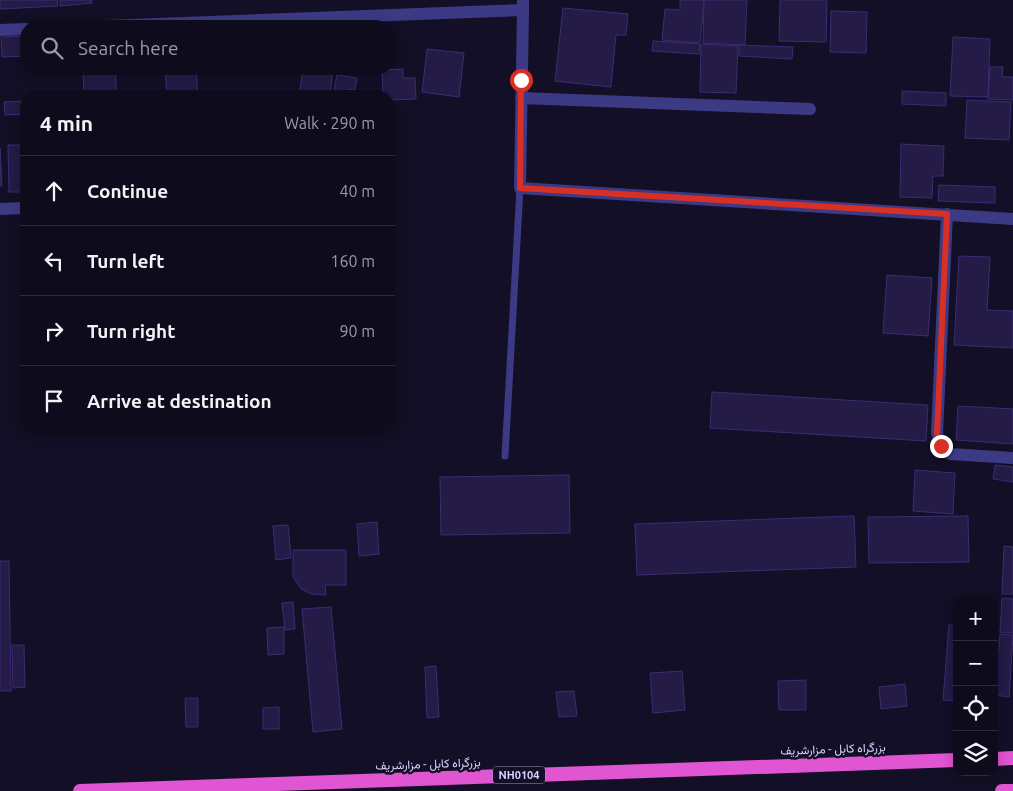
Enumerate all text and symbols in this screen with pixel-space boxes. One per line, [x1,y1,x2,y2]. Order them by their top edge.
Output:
search box [20,20,395,75]
icon: search [38,34,66,62]
text: Search here [78,37,178,59]
route start [510,69,533,92]
text: 4 min [40,111,93,135]
text: Walk · 290 m [284,114,375,132]
icon: ahead [40,177,68,205]
text: Continue [87,180,168,202]
text: 40 m [339,182,375,200]
icon: left [40,247,68,275]
text: Turn left [87,250,165,272]
text: 160 m [330,252,375,270]
icon: right [40,317,68,345]
text: Turn right [87,320,175,342]
text: 90 m [339,322,375,340]
icon: arrive [40,387,68,415]
text: Arrive at destination [87,390,272,412]
route end [930,435,953,458]
map controls [953,596,998,776]
button: + [953,596,998,641]
button: − [953,641,998,686]
button: locate [953,686,998,731]
button: layers [953,731,998,776]
street label: بزرگراه کابل - مزارشریف [780,740,886,759]
street label: بزرگراه کابل - مزارشریف [375,755,481,774]
road number: NH0104 [493,766,545,784]

